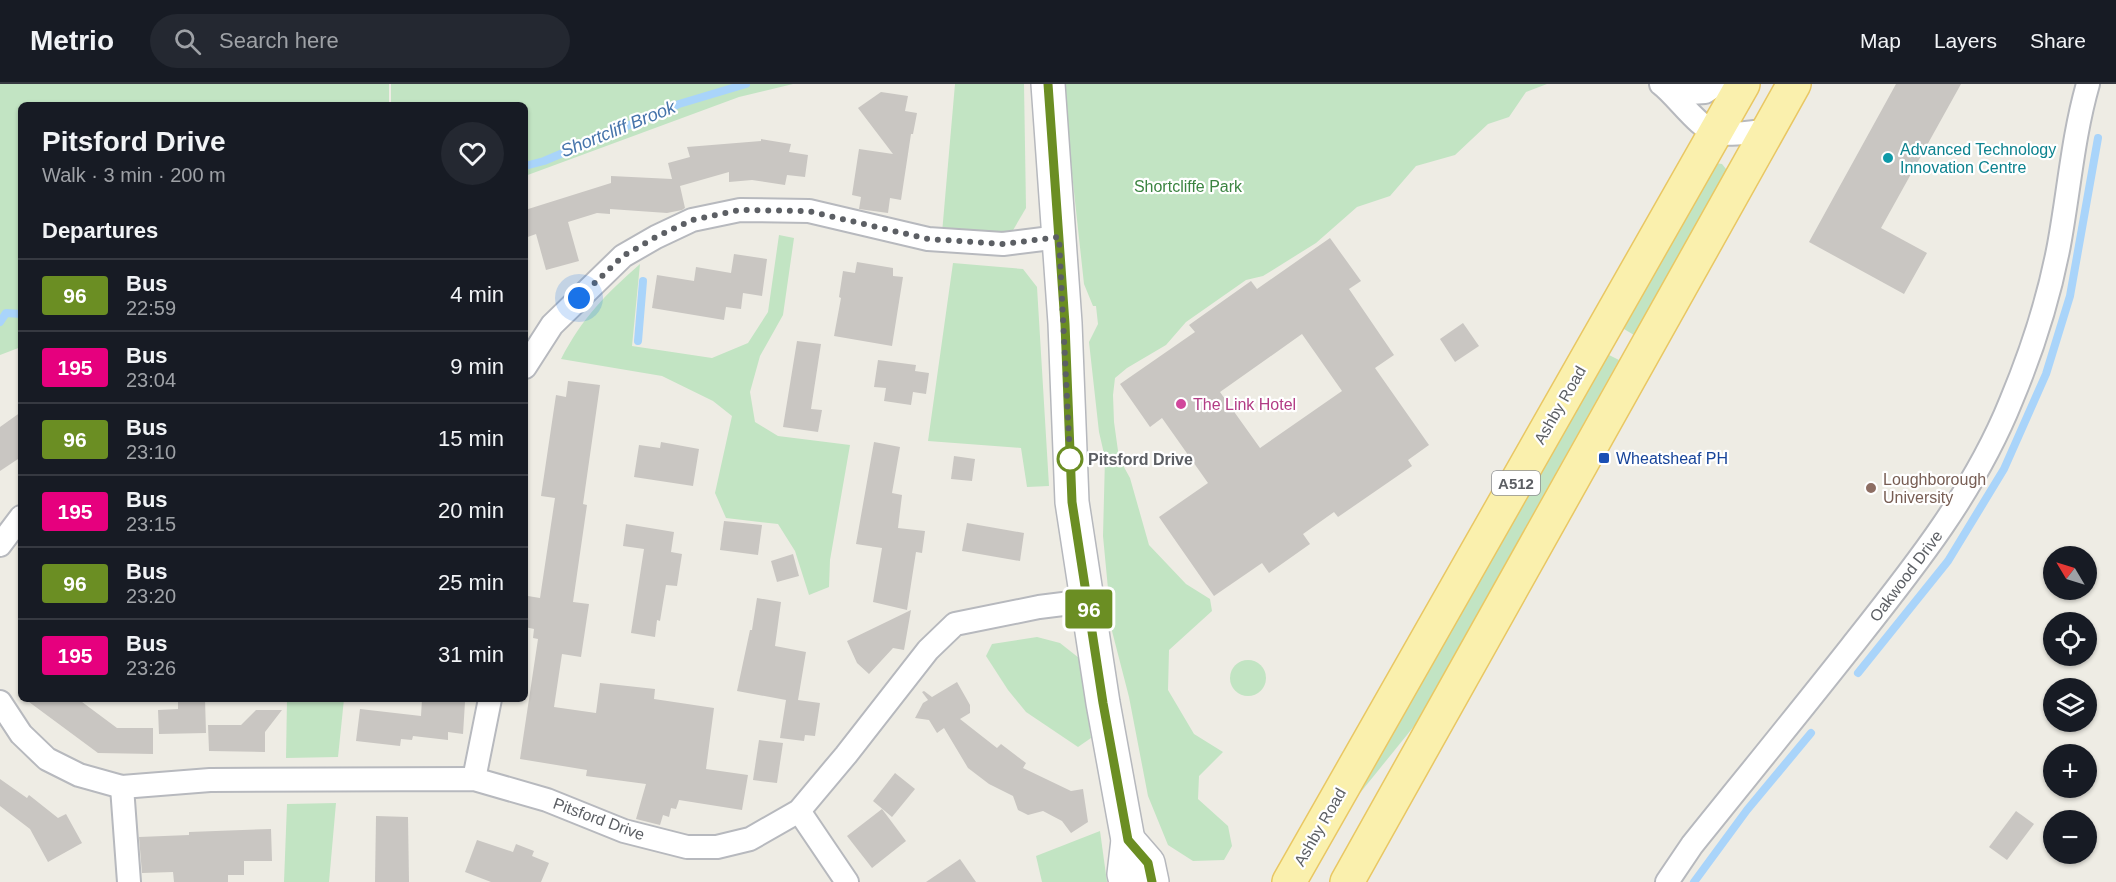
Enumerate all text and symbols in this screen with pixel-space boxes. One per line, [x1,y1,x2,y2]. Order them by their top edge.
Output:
search box [150,14,570,68]
text: Metrio [30,25,114,56]
icon: search [171,25,204,58]
text: Search here [219,28,339,53]
text: Map [1860,29,1901,52]
text: Layers [1934,29,1997,52]
text: Share [2030,29,2086,52]
water label: Shortcliff Brook [558,96,679,161]
button: heart [441,122,504,185]
text: Pitsford Drive [42,126,226,157]
place label: Advanced Technology Innovation Centre [1900,141,2056,176]
marker: Advanced Technology Innovation Centre [1881,151,1895,165]
text: Walk · 3 min · 200 m [42,164,226,186]
park label: Shortcliffe Park [1134,178,1243,195]
text: Departures [42,218,158,243]
text: Bus [126,271,168,296]
text: 4 min [450,282,504,307]
your location [564,283,594,313]
text: 96 [63,284,87,307]
text: 22:59 [126,297,176,319]
text: Bus [126,343,168,368]
text: 9 min [450,354,504,379]
text: 195 [57,356,93,379]
street label: Ashby Road [1531,363,1589,447]
text: 23:04 [126,369,176,391]
place label: The Link Hotel [1193,396,1296,413]
marker: The Link Hotel [1174,397,1188,411]
text: Bus [126,415,168,440]
text: 15 min [438,426,504,451]
text: 96 [63,428,87,451]
text: 23:10 [126,441,176,463]
marker: Pitsford Drive [1057,446,1083,472]
place label: Wheatsheaf PH [1616,450,1728,467]
place label: Pitsford Drive [1088,451,1193,468]
marker: Wheatsheaf PH [1597,451,1611,465]
road number: A512 [1492,471,1540,495]
place label: Loughborough University [1883,471,1986,506]
marker: Loughborough University [1864,481,1878,495]
text: Bus [126,487,168,512]
text: 20 min [438,498,504,523]
text: 195 [57,500,93,523]
text: 23:15 [126,513,176,535]
street label: Oakwood Drive [1866,527,1946,625]
north arrow [2043,546,2097,600]
map controls [2043,546,2097,864]
text: Bus [126,559,168,584]
text: 25 min [438,570,504,595]
text: 96 [63,572,87,595]
text: 23:20 [126,585,176,607]
line badge: 96 [1062,590,1116,628]
text: 96 [1077,598,1101,621]
button: locate [2043,612,2097,666]
text: Bus [126,631,168,656]
text: 31 min [438,642,504,667]
text: 195 [57,644,93,667]
text: 23:26 [126,657,176,679]
button: layers [2043,678,2097,732]
button: + [2043,744,2097,798]
street label: Ashby Road [1291,785,1349,869]
street label: Pitsford Drive [551,795,647,843]
button: − [2043,810,2097,864]

